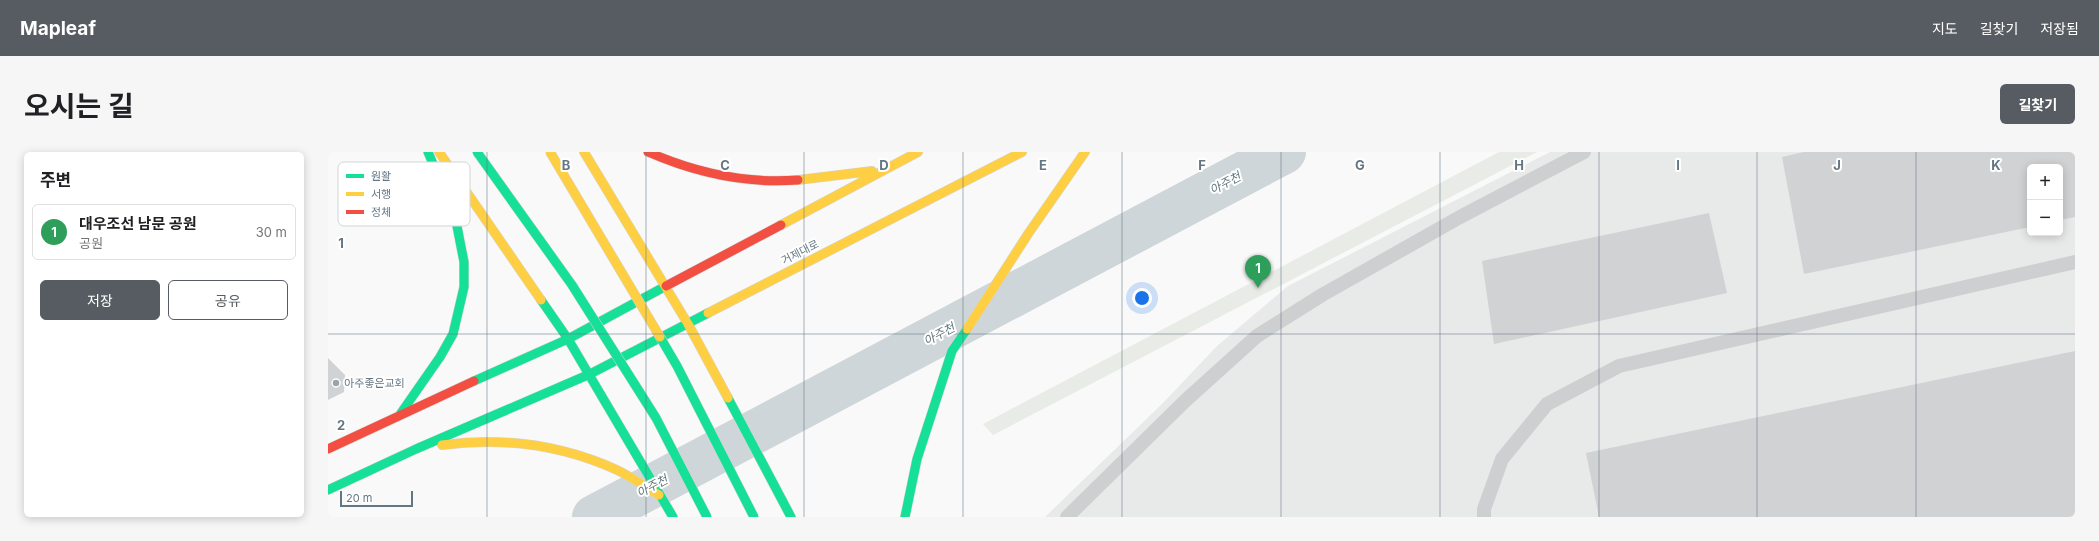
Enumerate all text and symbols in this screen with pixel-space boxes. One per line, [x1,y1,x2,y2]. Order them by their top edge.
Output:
text: Mapleaf [20,17,96,40]
text: 지도 [1932,20,1958,37]
text: 길찾기 [1980,20,2018,37]
text: 저장됨 [2040,20,2079,37]
button: 길찾기 [2000,84,2075,124]
text: 오시는 길 [24,89,134,123]
text: B [562,157,571,173]
text: C [720,157,730,173]
text: D [879,157,889,173]
text: E [1039,157,1047,173]
text: F [1198,157,1206,173]
text: G [1355,157,1365,173]
text: H [1514,157,1524,173]
text: I [1676,157,1680,173]
text: J [1833,157,1841,173]
text: K [1991,157,2001,173]
legend [338,162,470,226]
map controls [2027,164,2063,236]
button: + [2027,164,2063,200]
water label: 아주천 [1207,168,1245,197]
text: 원활 [371,169,391,183]
text: 주변 [40,170,71,190]
text: 서행 [371,187,391,201]
button: − [2027,200,2063,236]
text: 정체 [371,205,391,219]
text: 대우조선 남문 공원 [79,214,197,233]
text: 1 [51,224,57,240]
text: 30 m [256,224,287,240]
text: 공원 [79,235,103,251]
text: 1 [338,235,344,251]
street label: 거제대로 [779,237,821,267]
pin: 1 [1245,255,1271,288]
button: 저장 [40,280,160,320]
button: 공유 [168,280,288,320]
your location [1132,288,1152,308]
water label: 아주천 [921,319,959,348]
place label: 아주좋은교회 [344,376,405,390]
marker: 아주좋은교회 [331,378,341,388]
text: 2 [337,417,345,433]
water label: 아주천 [634,471,672,500]
scale bar [340,489,413,508]
text: 20 m [346,491,372,505]

